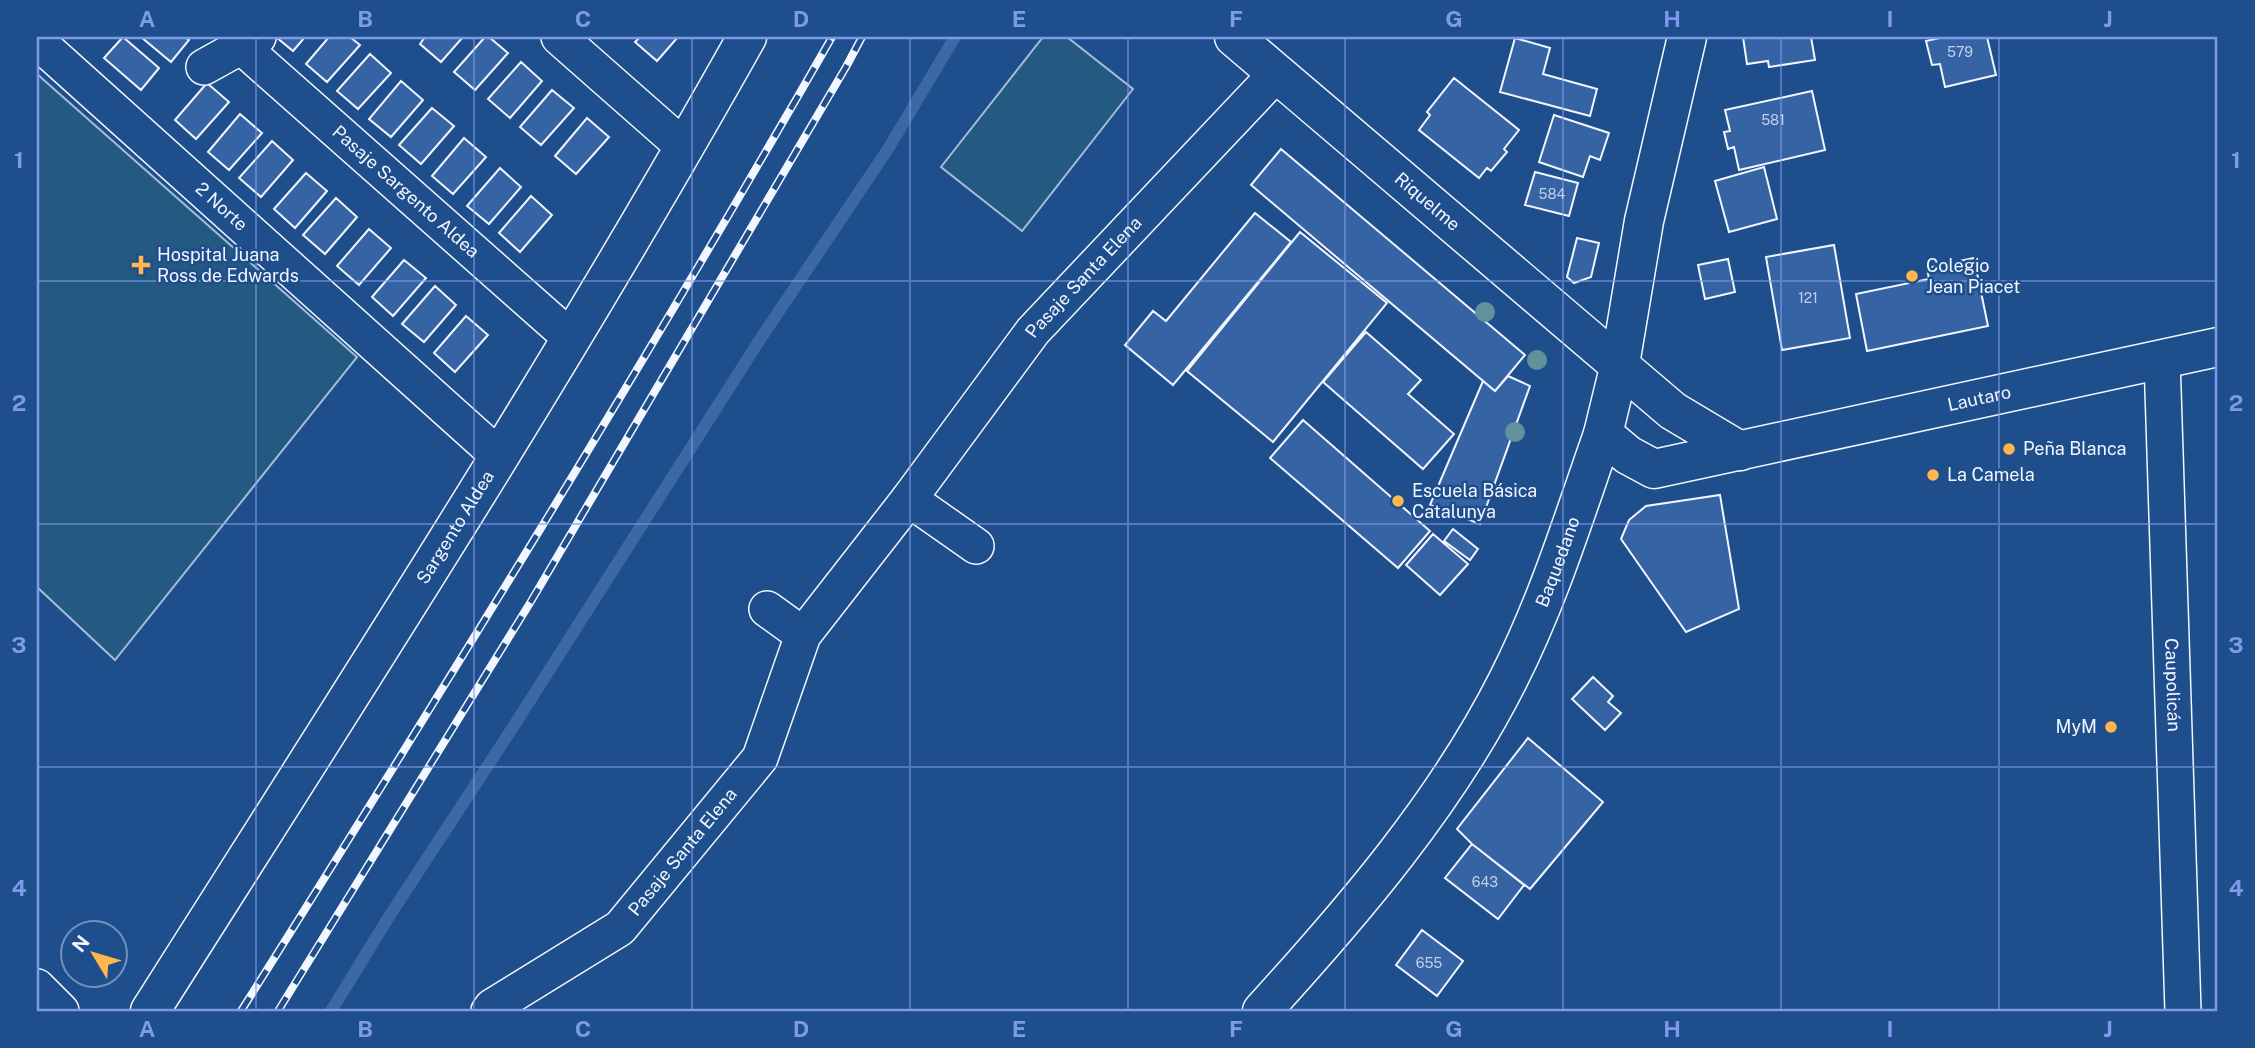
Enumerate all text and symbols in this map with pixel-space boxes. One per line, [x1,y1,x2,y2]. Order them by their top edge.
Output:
text: A [139,5,156,32]
text: B [357,5,373,32]
text: C [575,5,591,32]
text: D [793,5,809,32]
text: E [1012,5,1026,32]
text: F [1229,5,1243,32]
text: G [1445,5,1463,32]
text: H [1663,5,1681,32]
text: I [1886,5,1894,32]
text: J [2103,5,2113,32]
house number: 579 [1947,44,1973,60]
house number: 581 [1761,112,1785,128]
street label: Pasaje Sargento Aldea [328,121,484,262]
text: 1 [14,146,24,173]
text: 1 [2231,146,2241,173]
street label: Riquelme [1391,168,1465,235]
street label: 2 Norte [192,178,252,235]
house number: 584 [1539,186,1566,202]
street label: Pasaje Santa Elena [1021,212,1146,342]
place label: Hospital Juana Ross de Edwards [157,244,299,286]
marker: Hospital Juana Ross de Edwards [131,255,151,275]
place label: Colegio Jean Piacet [1926,255,2020,297]
marker: Colegio Jean Piacet [1904,268,1920,284]
house number: 121 [1798,290,1818,306]
street label: Lautaro [1945,381,2013,415]
text: 2 [12,389,26,416]
text: 2 [2229,389,2243,416]
place label: Peña Blanca [2023,438,2127,459]
marker: Peña Blanca [2001,441,2017,457]
place label: La Camela [1947,464,2035,485]
street label: Sargento Aldea [412,466,498,588]
marker: La Camela [1925,467,1941,483]
place label: Escuela Básica Catalunya [1412,480,1537,522]
marker: Escuela Básica Catalunya [1390,493,1406,509]
street label: Baquedano [1531,514,1584,610]
text: 3 [11,631,27,658]
text: 3 [2228,631,2244,658]
street label: Caupolicán [2161,638,2185,732]
place label: MyM [2055,716,2097,737]
marker: MyM [2103,719,2119,735]
street label: Pasaje Santa Elena [624,783,741,920]
text: 4 [11,874,27,901]
house number: 643 [1472,874,1498,890]
text: 4 [2228,874,2244,901]
north arrow [60,918,130,988]
text: N [67,931,94,956]
house number: 655 [1416,955,1442,971]
text: A [139,1015,156,1042]
text: B [357,1015,373,1042]
text: C [575,1015,591,1042]
text: D [793,1015,809,1042]
text: E [1012,1015,1026,1042]
text: F [1229,1015,1243,1042]
text: G [1445,1015,1463,1042]
text: H [1663,1015,1681,1042]
text: I [1886,1015,1894,1042]
text: J [2103,1015,2113,1042]

